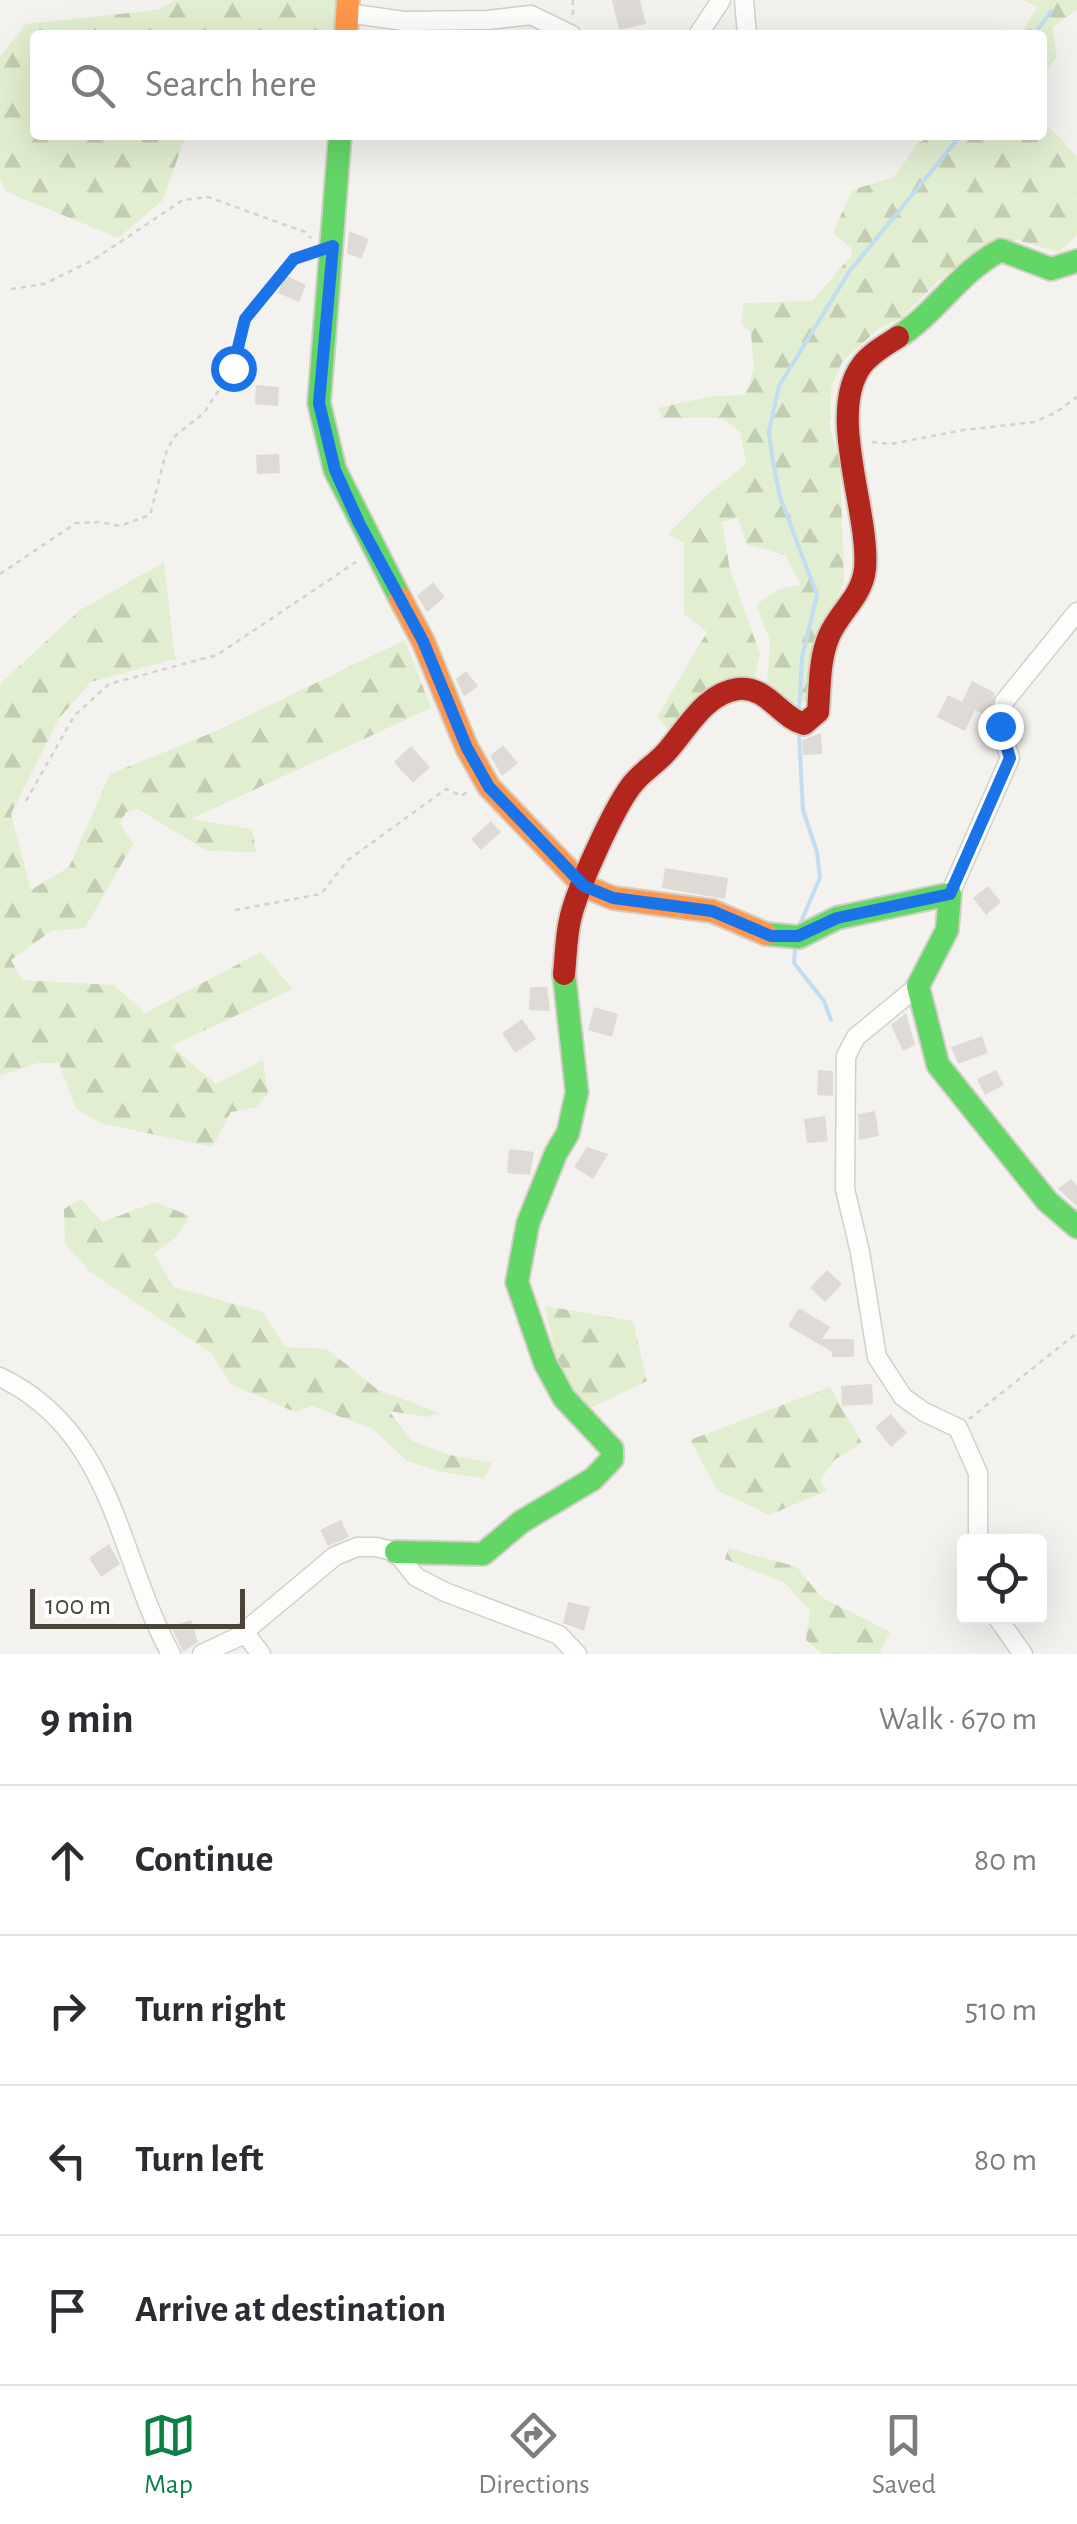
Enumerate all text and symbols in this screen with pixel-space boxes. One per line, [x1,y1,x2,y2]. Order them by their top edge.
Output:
search box [30,30,1047,140]
icon: search [65,58,120,113]
text: Search here [145,66,317,104]
route start [211,346,257,392]
route end [978,704,1024,750]
map controls [957,1534,1047,1624]
button: locate [957,1534,1047,1624]
scale bar [30,1584,245,1628]
text: 100 m [45,1592,111,1620]
text: 9 min [40,1698,134,1740]
text: Walk · 670 m [879,1703,1037,1735]
icon: ahead [40,1833,95,1888]
text: Continue [135,1841,273,1879]
text: 80 m [974,1844,1037,1876]
icon: right [40,1983,95,2038]
text: Turn right [135,1991,285,2029]
text: 510 m [965,1994,1037,2026]
icon: left [40,2133,95,2188]
text: Turn left [135,2141,263,2179]
text: 80 m [974,2144,1037,2176]
icon: arrive [40,2283,95,2338]
text: Arrive at destination [135,2291,446,2329]
tab: Map [141,2408,196,2502]
tab: Directions [478,2408,590,2502]
tab: Saved [872,2408,936,2502]

